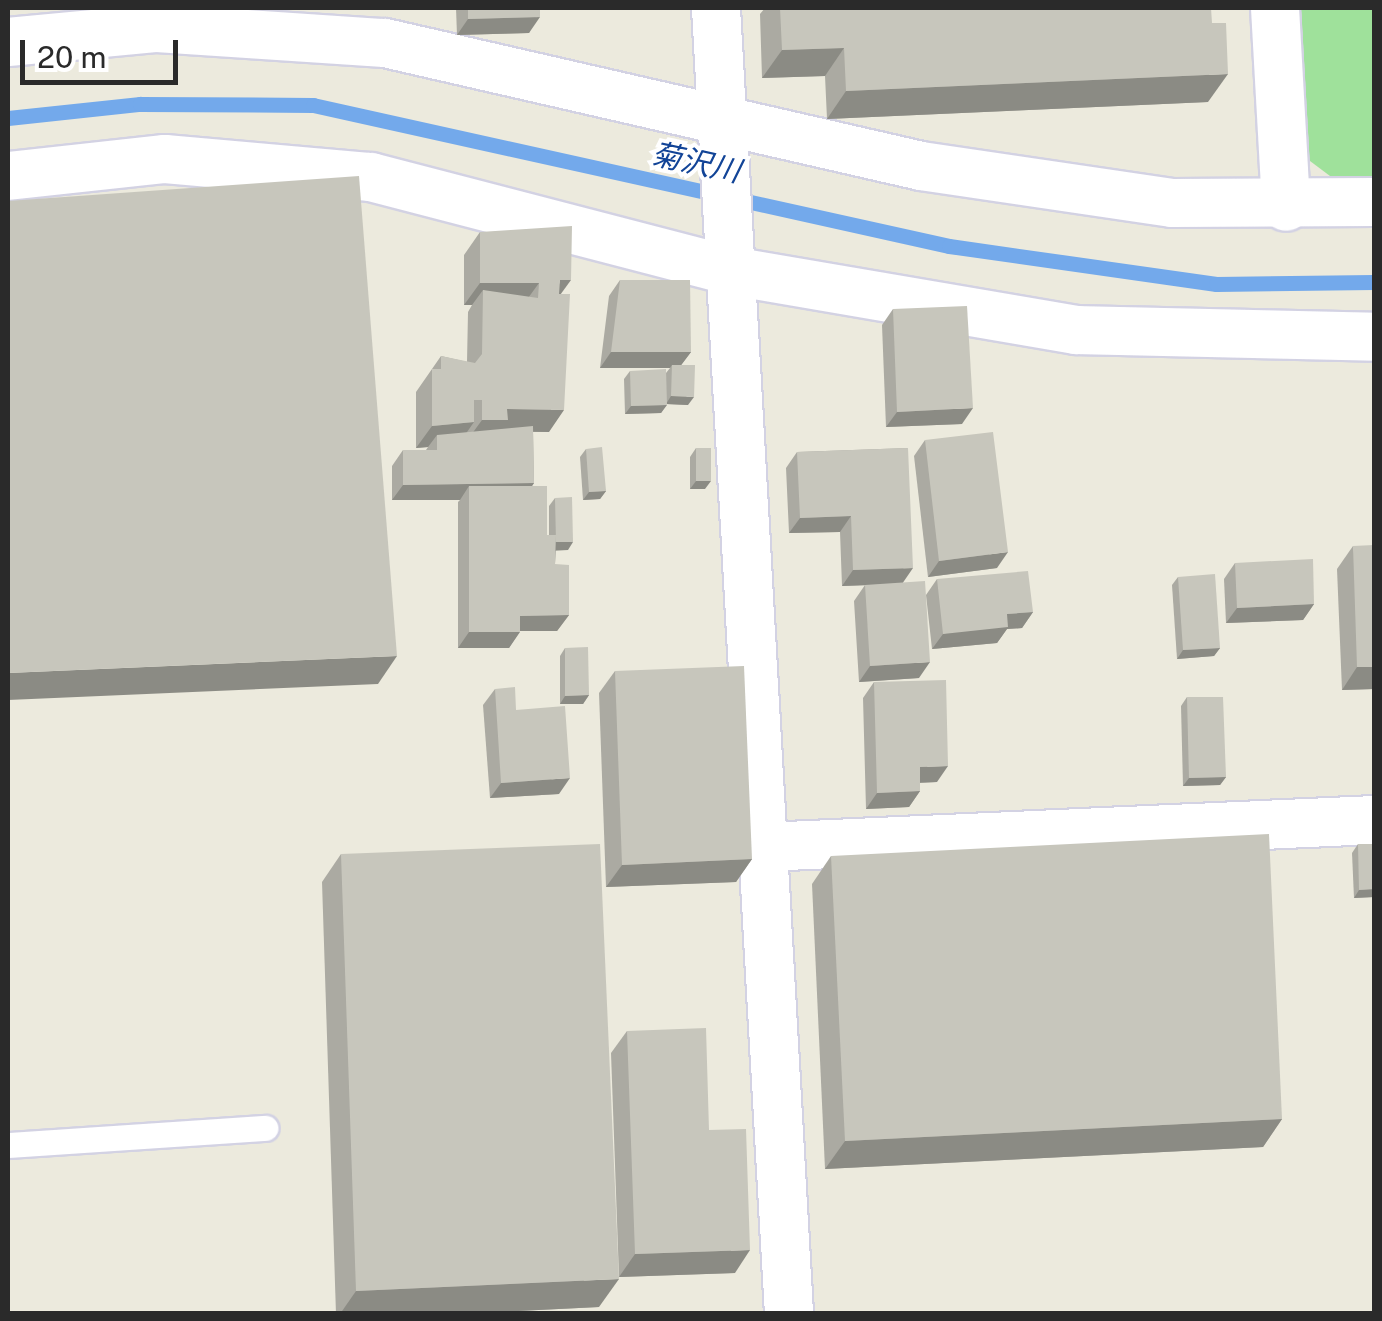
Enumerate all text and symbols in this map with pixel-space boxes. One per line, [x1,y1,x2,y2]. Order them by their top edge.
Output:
scale bar [25,20,182,82]
text: 20 m [37,39,106,75]
water label: 菊沢川 [648,135,744,189]

